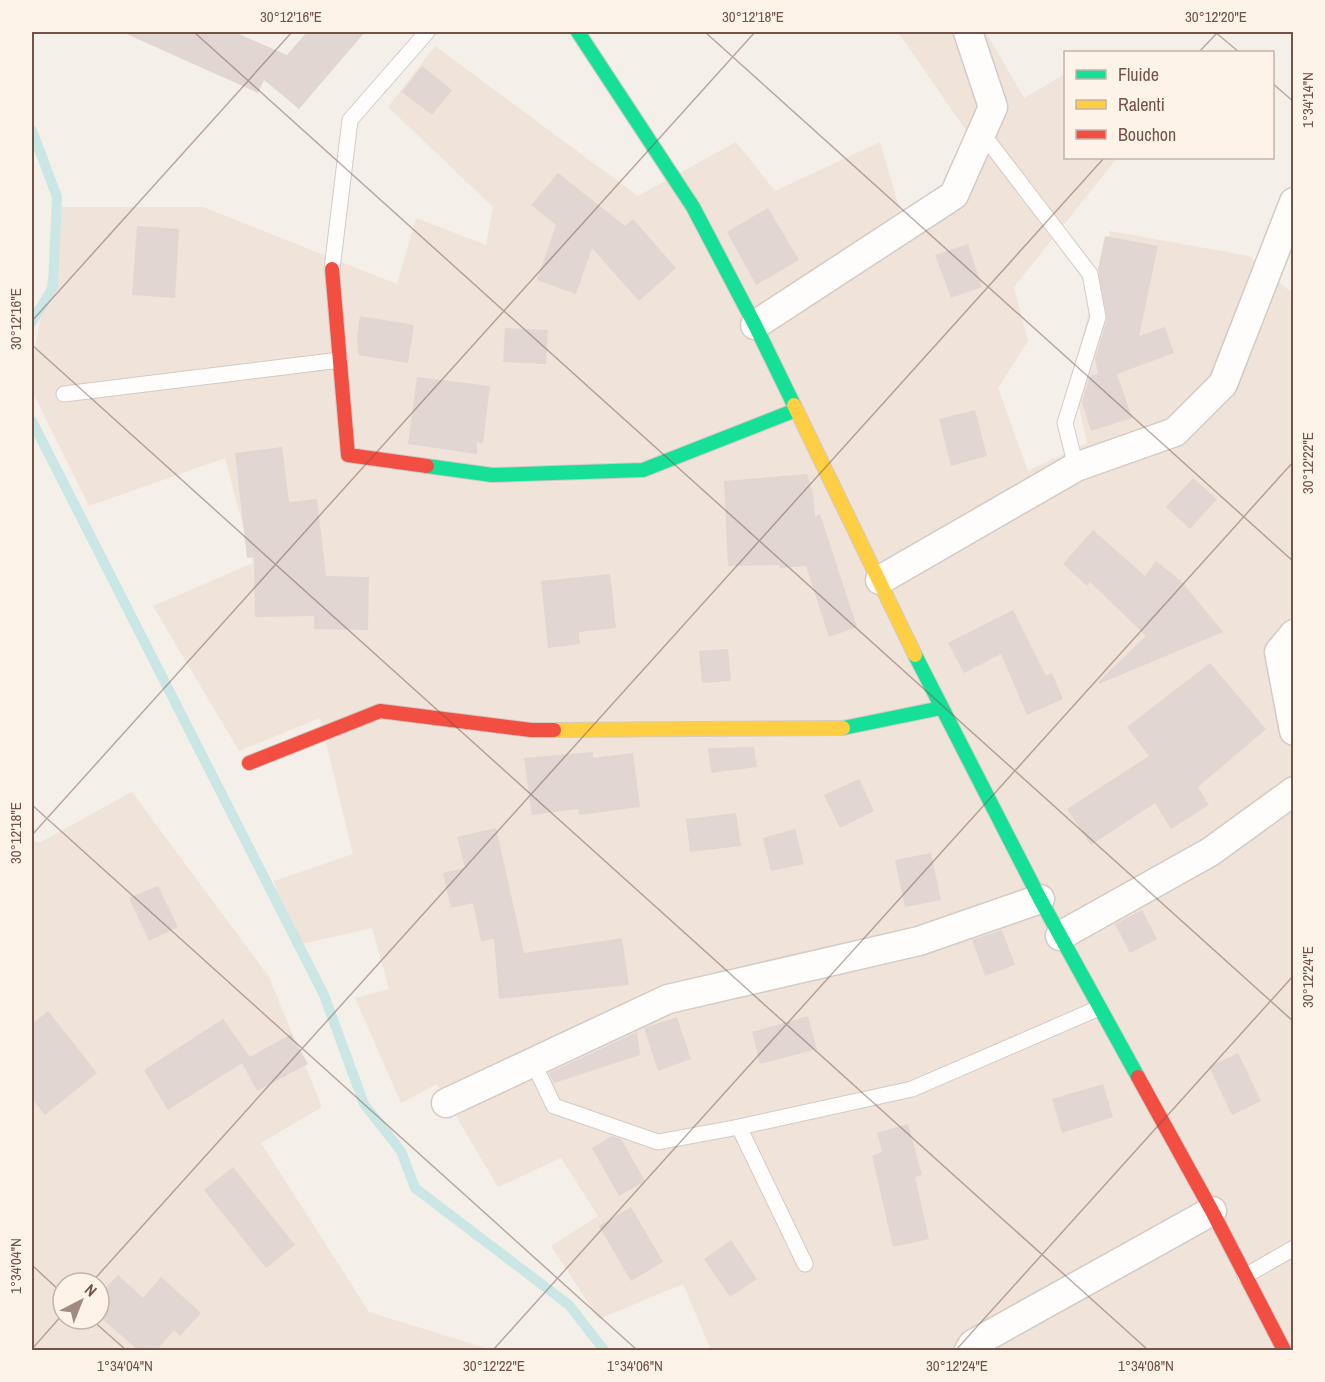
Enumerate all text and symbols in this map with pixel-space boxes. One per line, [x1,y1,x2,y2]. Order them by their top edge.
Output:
text: 30°12'16"E [260,6,322,27]
text: 30°12'18"E [722,6,784,27]
text: 30°12'20"E [1185,6,1247,27]
legend [1064,51,1274,159]
text: Fluide [1118,62,1159,87]
text: 1°34'14"N [1297,72,1318,128]
text: Ralenti [1118,92,1165,117]
text: Bouchon [1118,122,1176,147]
text: 30°12'16"E [5,288,26,350]
text: 30°12'22"E [1297,432,1318,494]
text: 30°12'18"E [5,802,26,864]
text: 30°12'24"E [1297,946,1318,1008]
text: 1°34'04"N [5,1238,26,1294]
north arrow [51,1271,111,1331]
text: N [80,1279,102,1301]
text: 1°34'04"N [97,1355,153,1376]
text: 30°12'22"E [463,1355,525,1376]
text: 1°34'06"N [607,1355,663,1376]
text: 30°12'24"E [926,1355,988,1376]
text: 1°34'08"N [1118,1355,1174,1376]

